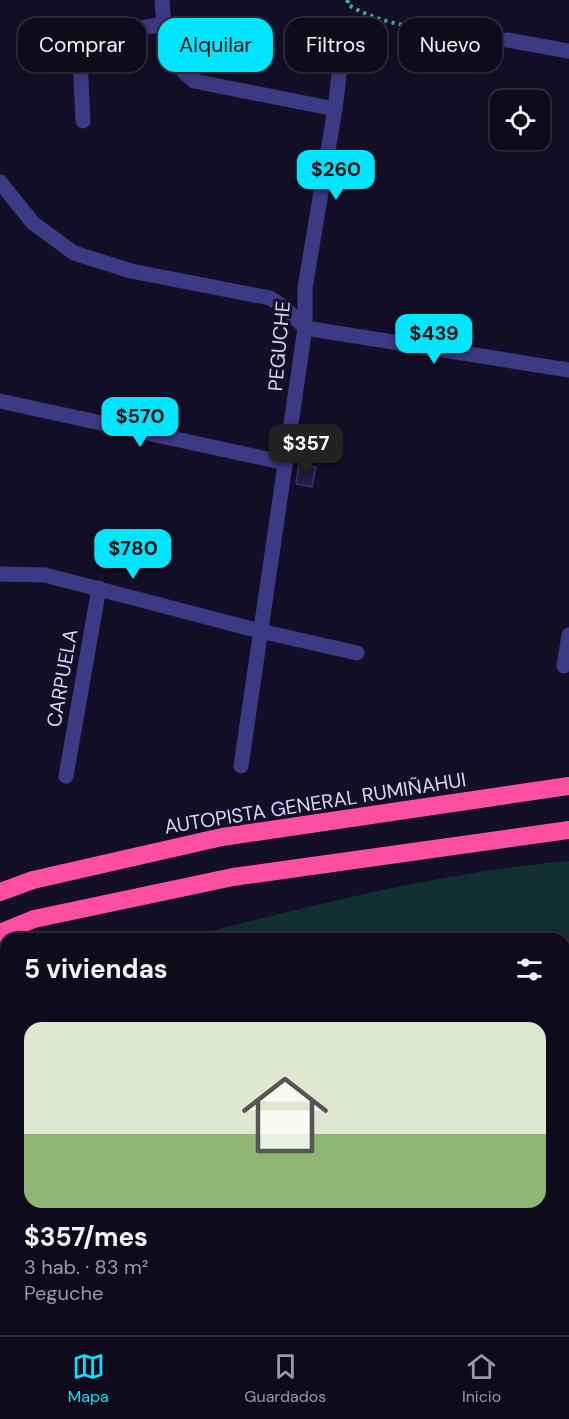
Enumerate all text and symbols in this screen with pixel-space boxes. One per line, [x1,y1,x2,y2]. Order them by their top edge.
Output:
chip: Comprar [18,18,146,72]
chip: Alquilar [158,18,273,72]
chip: Filtros [285,18,387,72]
chip: Nuevo [399,18,502,72]
map controls [490,90,550,150]
button: locate [490,90,550,150]
pin: $260 [300,150,372,201]
text: $260 [311,156,361,182]
street label: PEGUCHE [262,300,296,392]
pin: $439 [398,314,470,365]
text: $439 [409,320,459,346]
pin: $570 [104,397,176,448]
text: $570 [115,403,165,429]
pin: $357 [270,424,342,475]
text: $357 [282,430,330,456]
pin: $780 [97,529,169,580]
text: $780 [108,535,158,561]
street label: CARPUELA [41,627,83,729]
street label: AUTOPISTA GENERAL RUMIÑAHUI [162,766,468,840]
text: 5 viviendas [24,952,168,986]
icon: filters [513,953,546,986]
icon: home [231,1061,339,1169]
text: $357/mes [24,1220,148,1254]
text: 3 hab. · 83 m² [24,1254,148,1280]
text: Peguche [24,1280,103,1306]
tab: Mapa [68,1350,109,1407]
tab: Guardados [244,1350,326,1407]
tab: Inicio [462,1350,501,1407]

